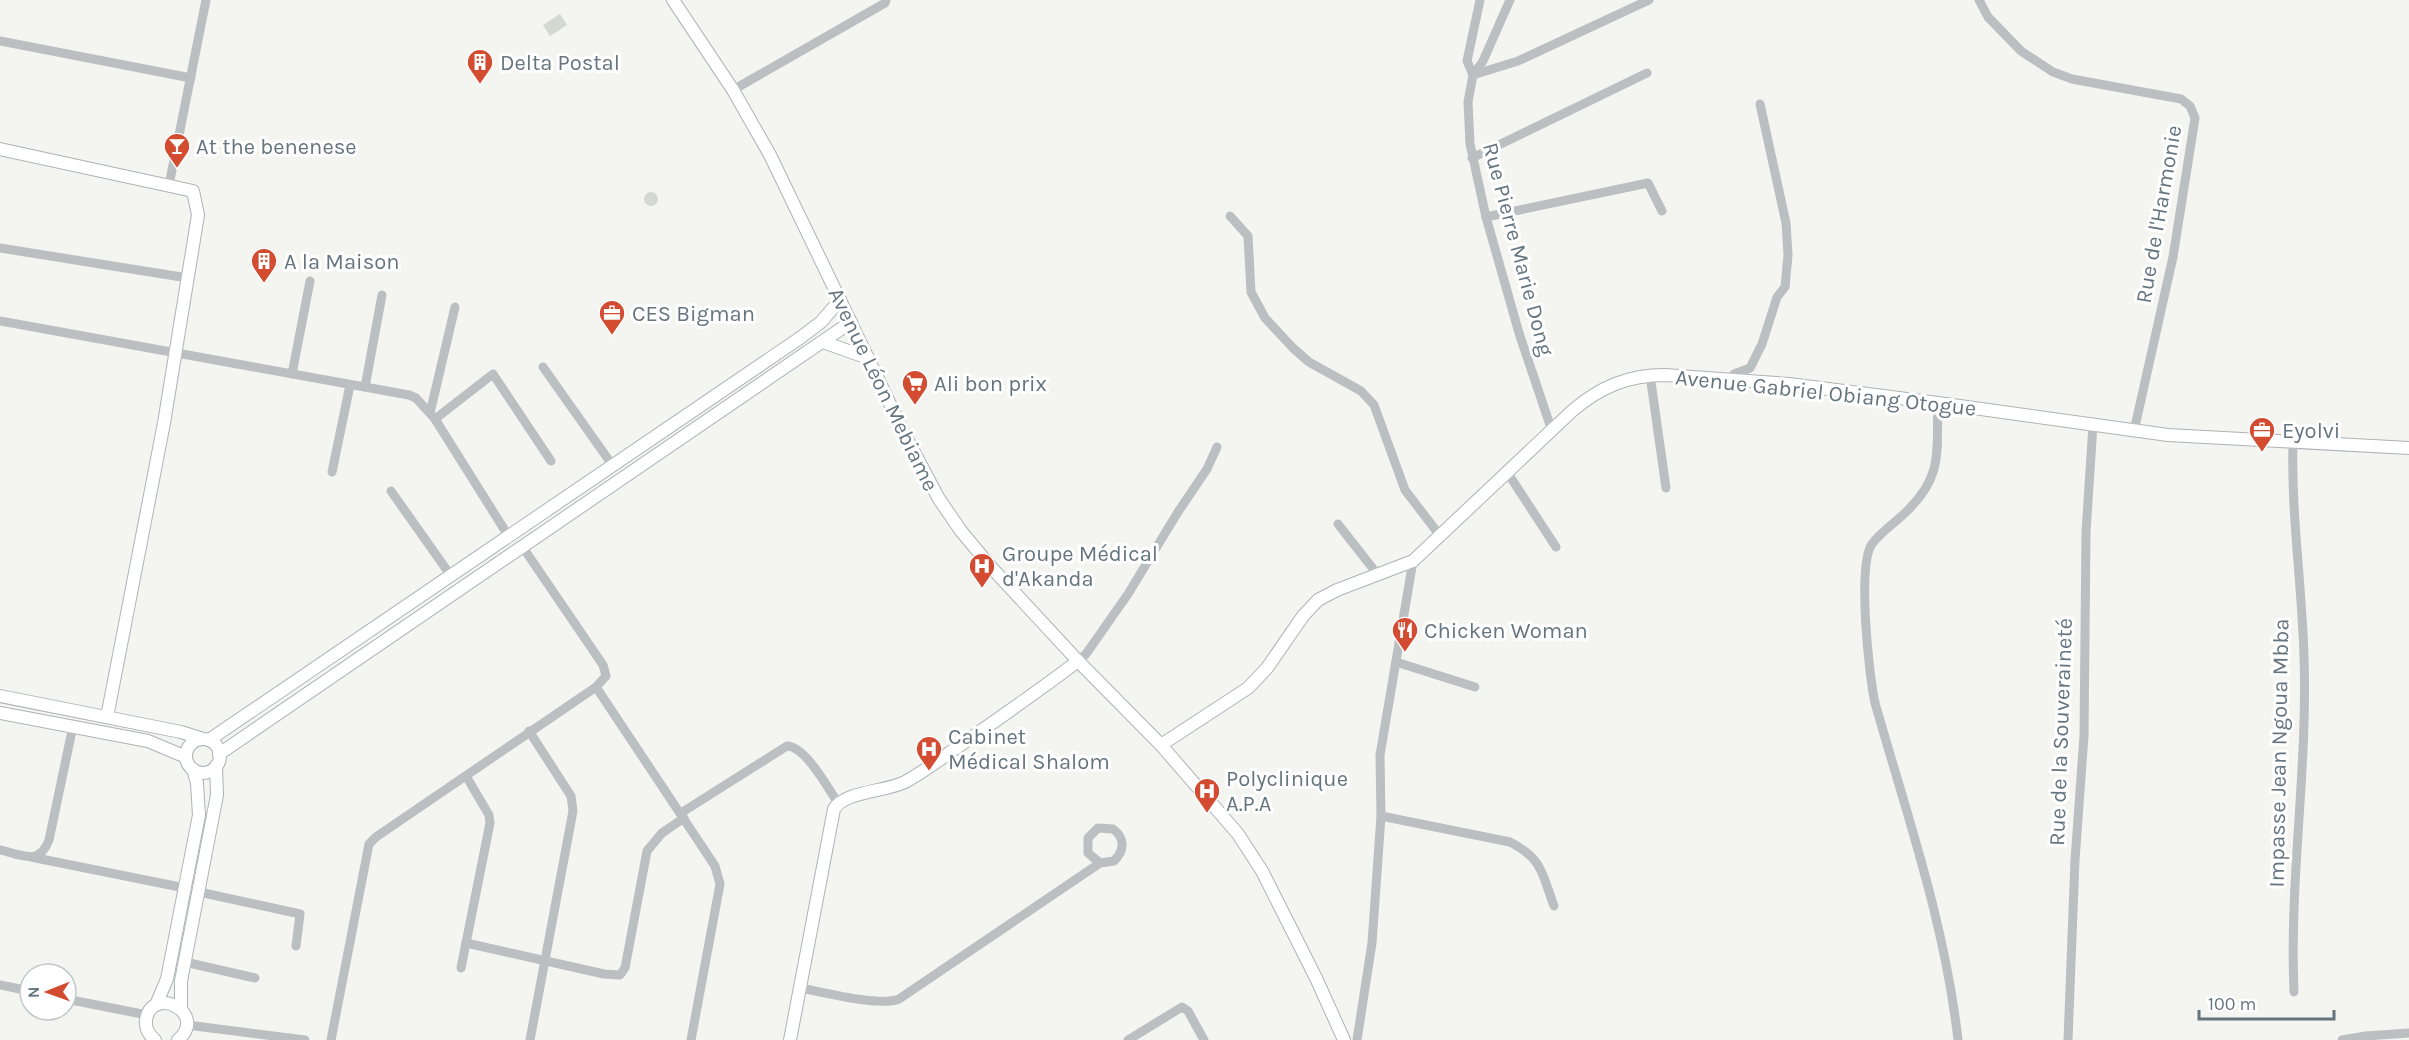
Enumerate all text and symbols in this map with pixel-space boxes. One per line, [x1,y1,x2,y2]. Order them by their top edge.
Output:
building icon: Delta Postal [465,47,495,85]
place label: Delta Postal [500,50,620,76]
street label: Rue de l'Harmonie [2131,123,2187,305]
bar icon: At the benenese [162,131,192,169]
place label: At the benenese [196,134,357,160]
street label: Rue Pierre Marie Dong [1477,140,1559,359]
building icon: A la Maison [249,246,279,284]
place label: A la Maison [284,249,400,275]
street label: Avenue Léon Mebiame [822,283,944,495]
office icon: CES Bigman [597,298,627,336]
place label: CES Bigman [632,301,755,327]
street label: Avenue Gabriel Obiang Otogue [1674,364,1978,422]
supermarket icon: Ali bon prix [900,368,930,406]
place label: Ali bon prix [934,371,1047,397]
office icon: Eyolvi [2247,415,2277,453]
place label: Eyolvi [2282,418,2340,444]
place label: Groupe Médical d'Akanda [1002,541,1158,592]
hospital icon: Groupe Médical d'Akanda [967,551,997,589]
restaurant icon: Chicken Woman [1390,615,1420,653]
place label: Chicken Woman [1424,618,1588,644]
street label: Rue de la Souveraineté [2044,618,2078,846]
street label: Impasse Jean Ngoua Mbba [2264,618,2294,888]
place label: Cabinet Médical Shalom [948,724,1110,775]
hospital icon: Cabinet Médical Shalom [914,734,944,772]
place label: Polyclinique A.P.A [1226,766,1348,817]
hospital icon: Polyclinique A.P.A [1192,776,1222,814]
north arrow [18,962,78,1022]
scale bar [2199,983,2334,1021]
text: N [24,986,43,998]
text: 100 m [2208,993,2256,1015]

